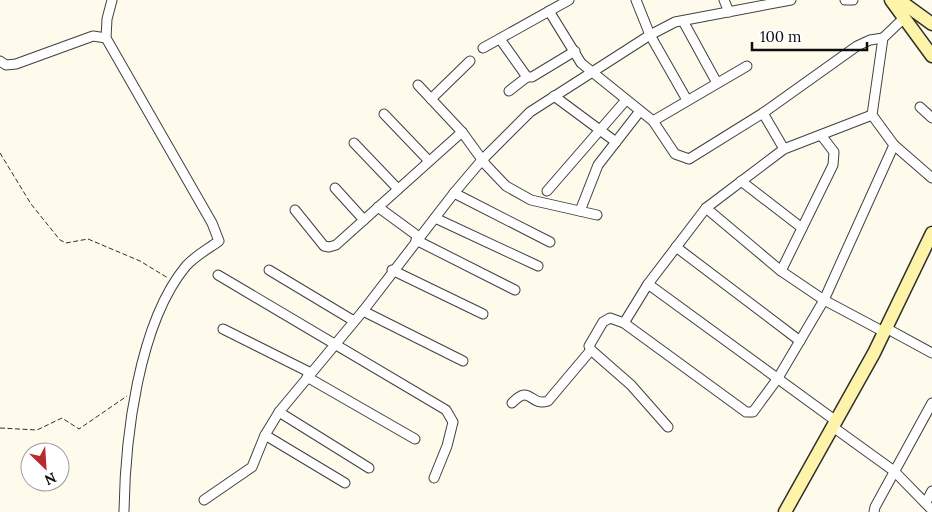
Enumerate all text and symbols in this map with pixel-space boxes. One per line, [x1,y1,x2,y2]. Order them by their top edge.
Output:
scale bar [752,20,867,52]
text: 100 m [760,27,801,46]
north arrow [20,442,70,492]
text: N [42,468,59,489]

